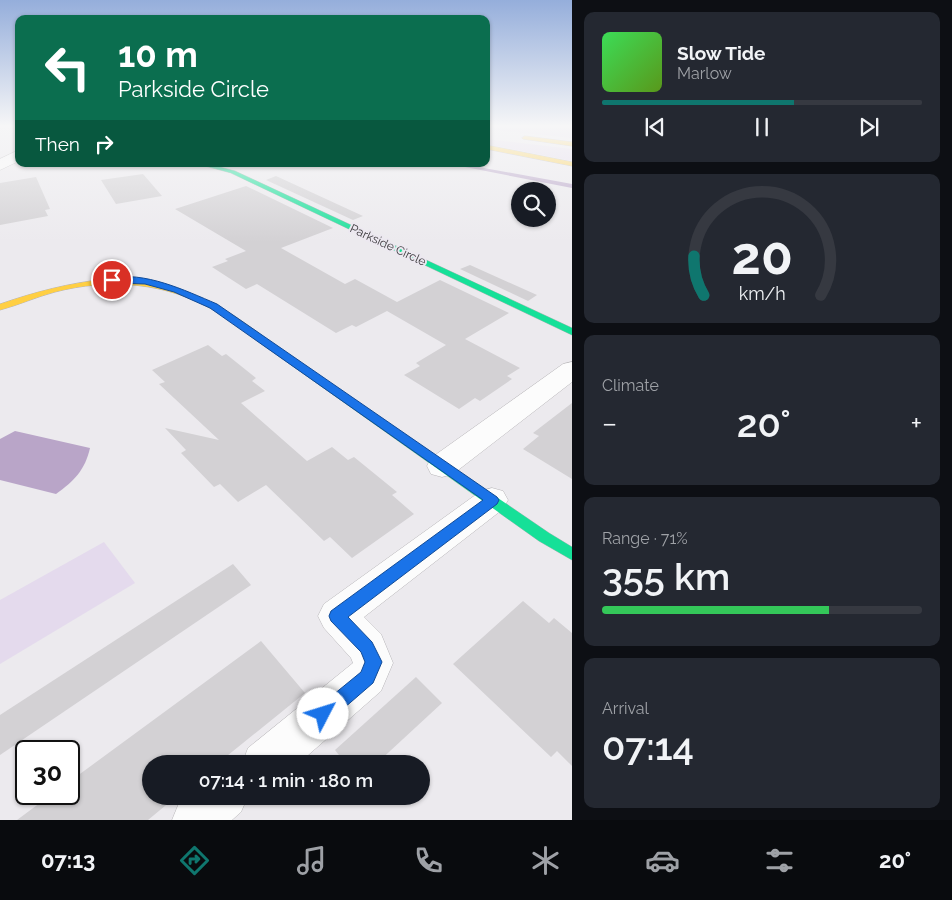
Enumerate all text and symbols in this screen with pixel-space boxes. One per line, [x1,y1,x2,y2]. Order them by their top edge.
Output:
text: 10 m [118,34,198,75]
icon: left [35,35,100,100]
text: Slow Tide [677,42,766,64]
text: Marlow [677,64,732,83]
text: Parkside Circle [118,76,269,102]
icon: previous [641,113,669,141]
icon: pause [748,113,776,141]
icon: next [855,113,883,141]
icon: right [90,130,118,158]
text: Then [35,133,80,155]
map controls [511,182,556,227]
button: search [511,182,556,227]
street label: Parkside Circle [348,221,428,269]
text: 20 [731,225,793,286]
pin [91,259,133,301]
icon: arrive [98,266,126,294]
text: km/h [738,283,786,304]
text: Climate [602,376,659,395]
text: 20° [737,401,791,446]
text: − [602,407,617,440]
text: + [910,407,922,440]
text: Range · 71% [602,529,688,548]
text: 355 km [602,554,730,599]
position arrow [296,687,348,739]
text: Arrival [602,699,649,718]
text: 07:14 [602,724,694,769]
speed limit sign: 30 [15,740,80,805]
text: 07:14 · 1 min · 180 m [199,769,373,791]
icon: directions [177,843,212,878]
icon: music [294,843,329,878]
icon: phone [411,843,446,878]
icon: climate [528,843,563,878]
icon: car [645,843,680,878]
icon: filters [762,843,797,878]
text: 07:13 [41,847,95,873]
text: 20° [879,847,911,873]

